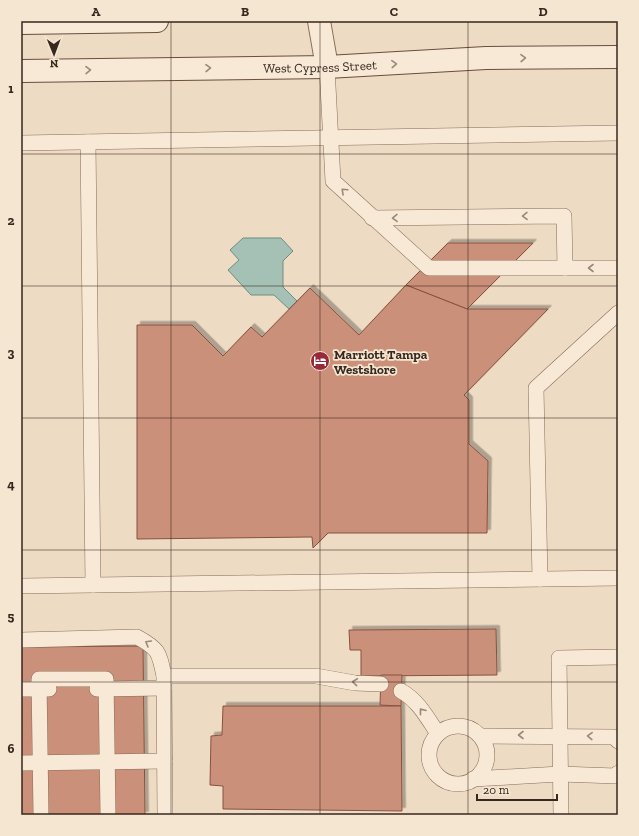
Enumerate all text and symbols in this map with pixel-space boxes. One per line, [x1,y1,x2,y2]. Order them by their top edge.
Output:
text: A [92,4,101,19]
text: B [241,4,249,19]
text: C [390,4,398,19]
text: D [538,4,548,19]
north arrow [34,34,74,74]
one-way arrow [520,54,526,62]
text: N [49,57,58,70]
street label: West Cypress Street [263,57,377,76]
one-way arrow [391,59,397,68]
one-way arrow [205,64,211,73]
one-way arrow [85,66,91,74]
text: 1 [8,81,14,96]
one-way arrow [341,188,349,196]
one-way arrow [522,212,528,220]
text: 2 [8,213,15,228]
one-way arrow [392,214,398,222]
one-way arrow [588,264,594,272]
text: 3 [8,345,15,360]
place label: Marriott Tampa Westshore [334,347,428,377]
hotel icon: Marriott Tampa Westshore [309,350,331,372]
text: 4 [7,477,15,492]
text: 5 [8,609,15,624]
one-way arrow [145,641,152,648]
one-way arrow [352,678,359,687]
one-way arrow [419,708,426,715]
one-way arrow [518,731,524,739]
one-way arrow [587,732,593,740]
text: 6 [8,741,15,756]
scale bar [477,776,557,802]
text: 20 m [483,783,510,797]

